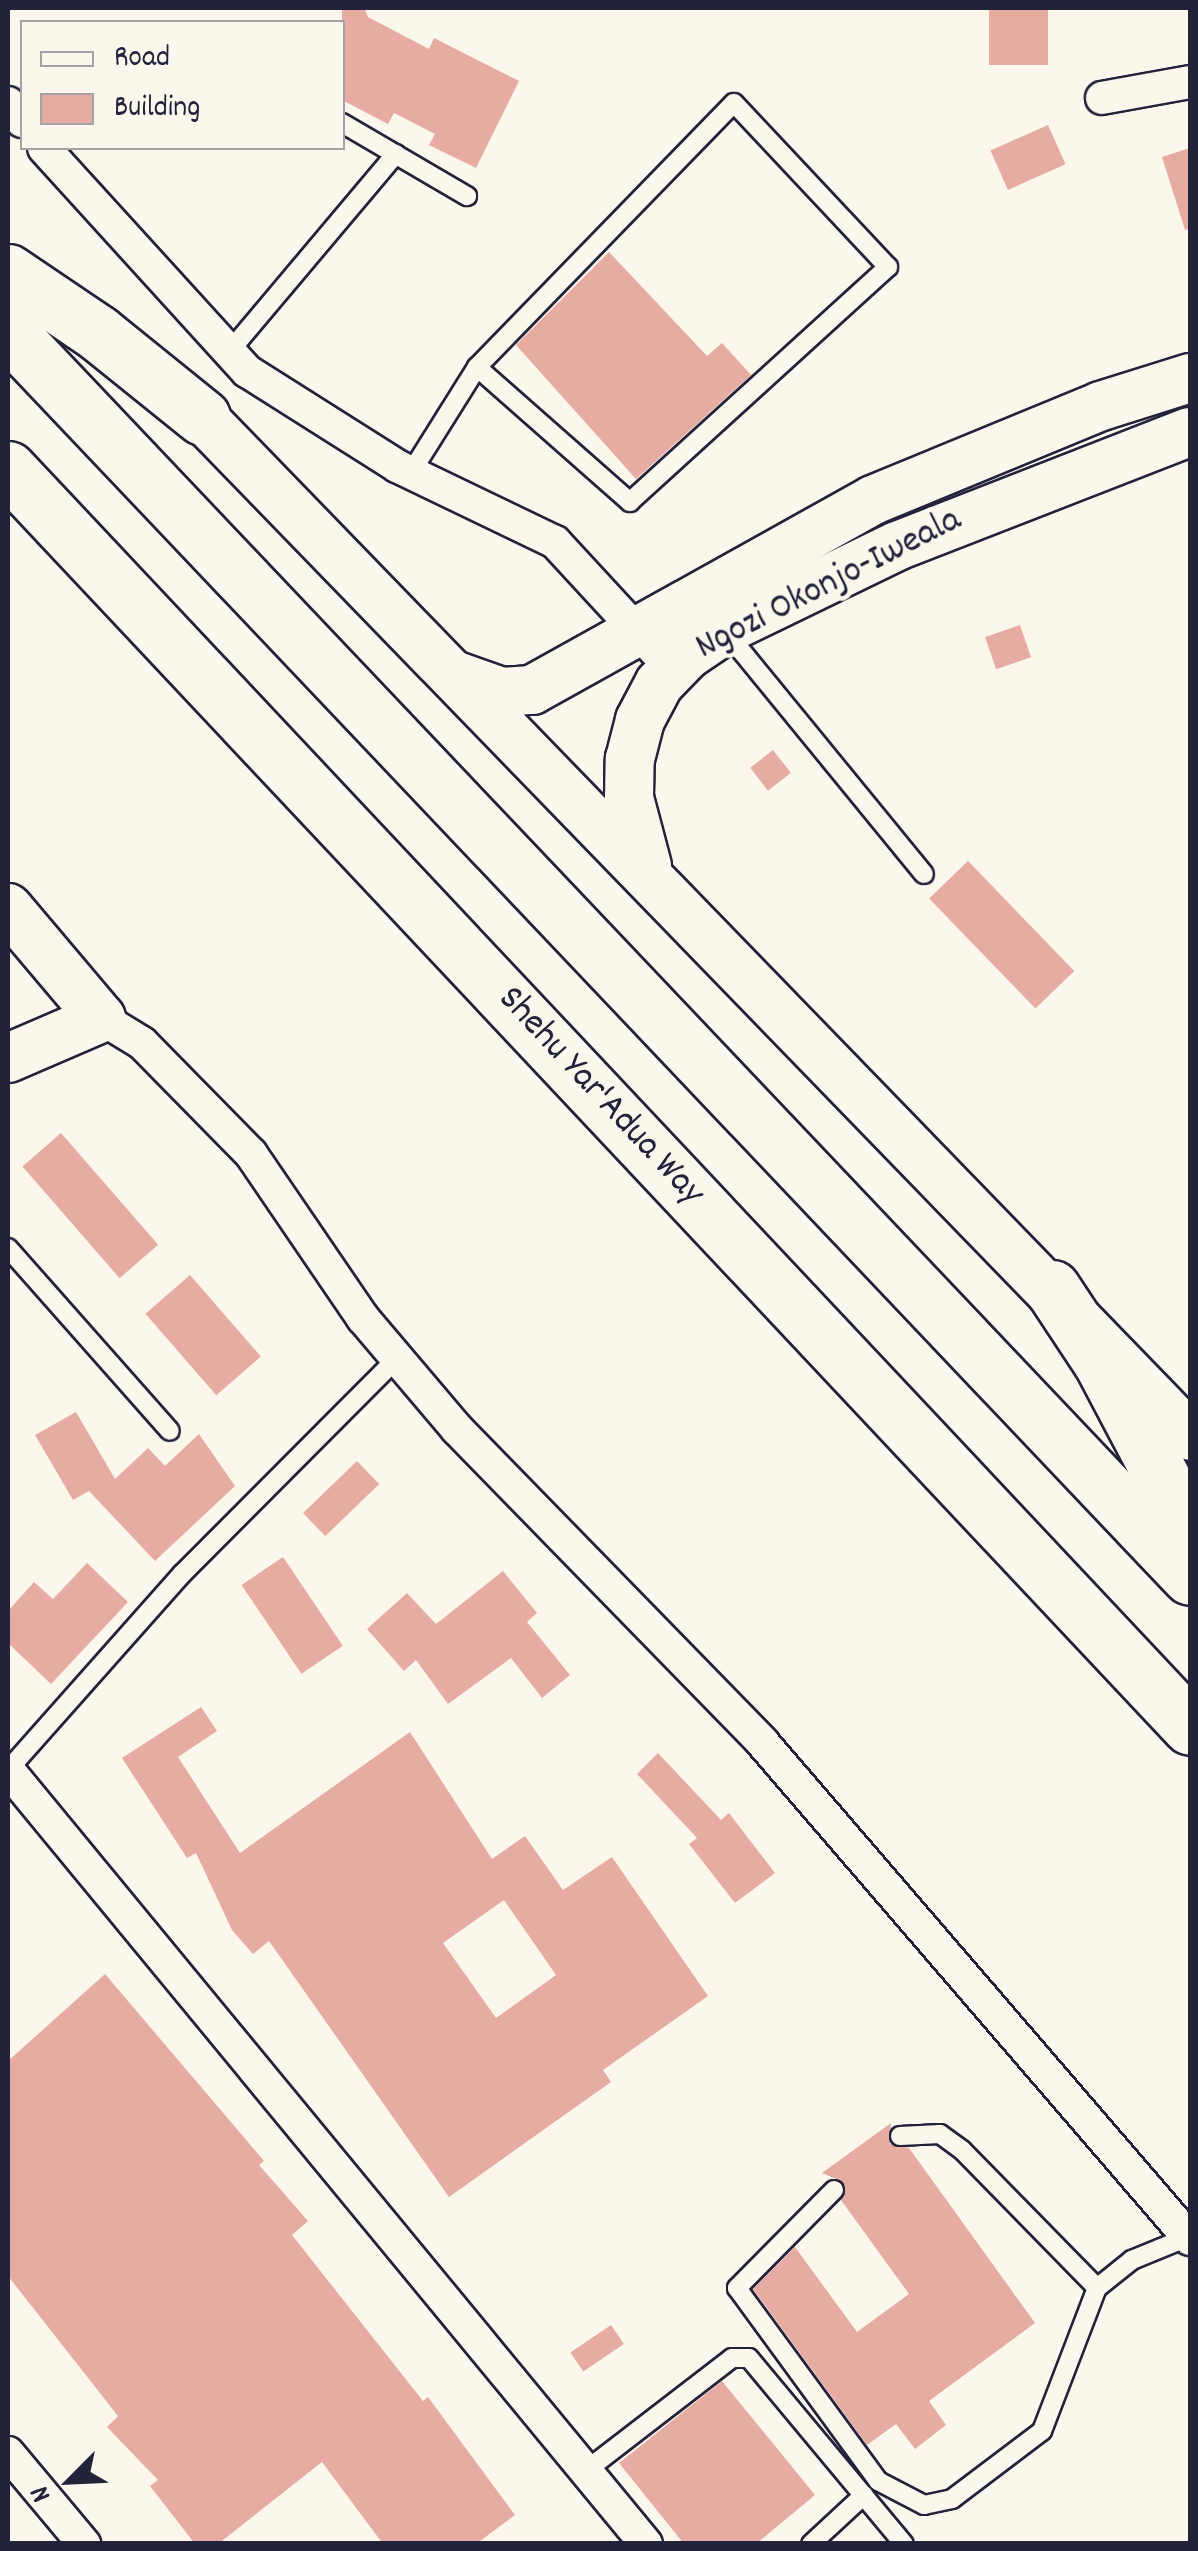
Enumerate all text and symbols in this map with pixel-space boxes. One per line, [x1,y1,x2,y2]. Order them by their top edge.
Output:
legend [20,20,345,150]
text: Road [114,38,170,81]
text: Building [114,88,200,131]
street label: Ngozi Okonjo-Iweala [689,498,969,672]
street label: Shehu Yar'Adua Way [487,978,713,1216]
north arrow [20,2431,120,2531]
text: N [22,2479,64,2508]

